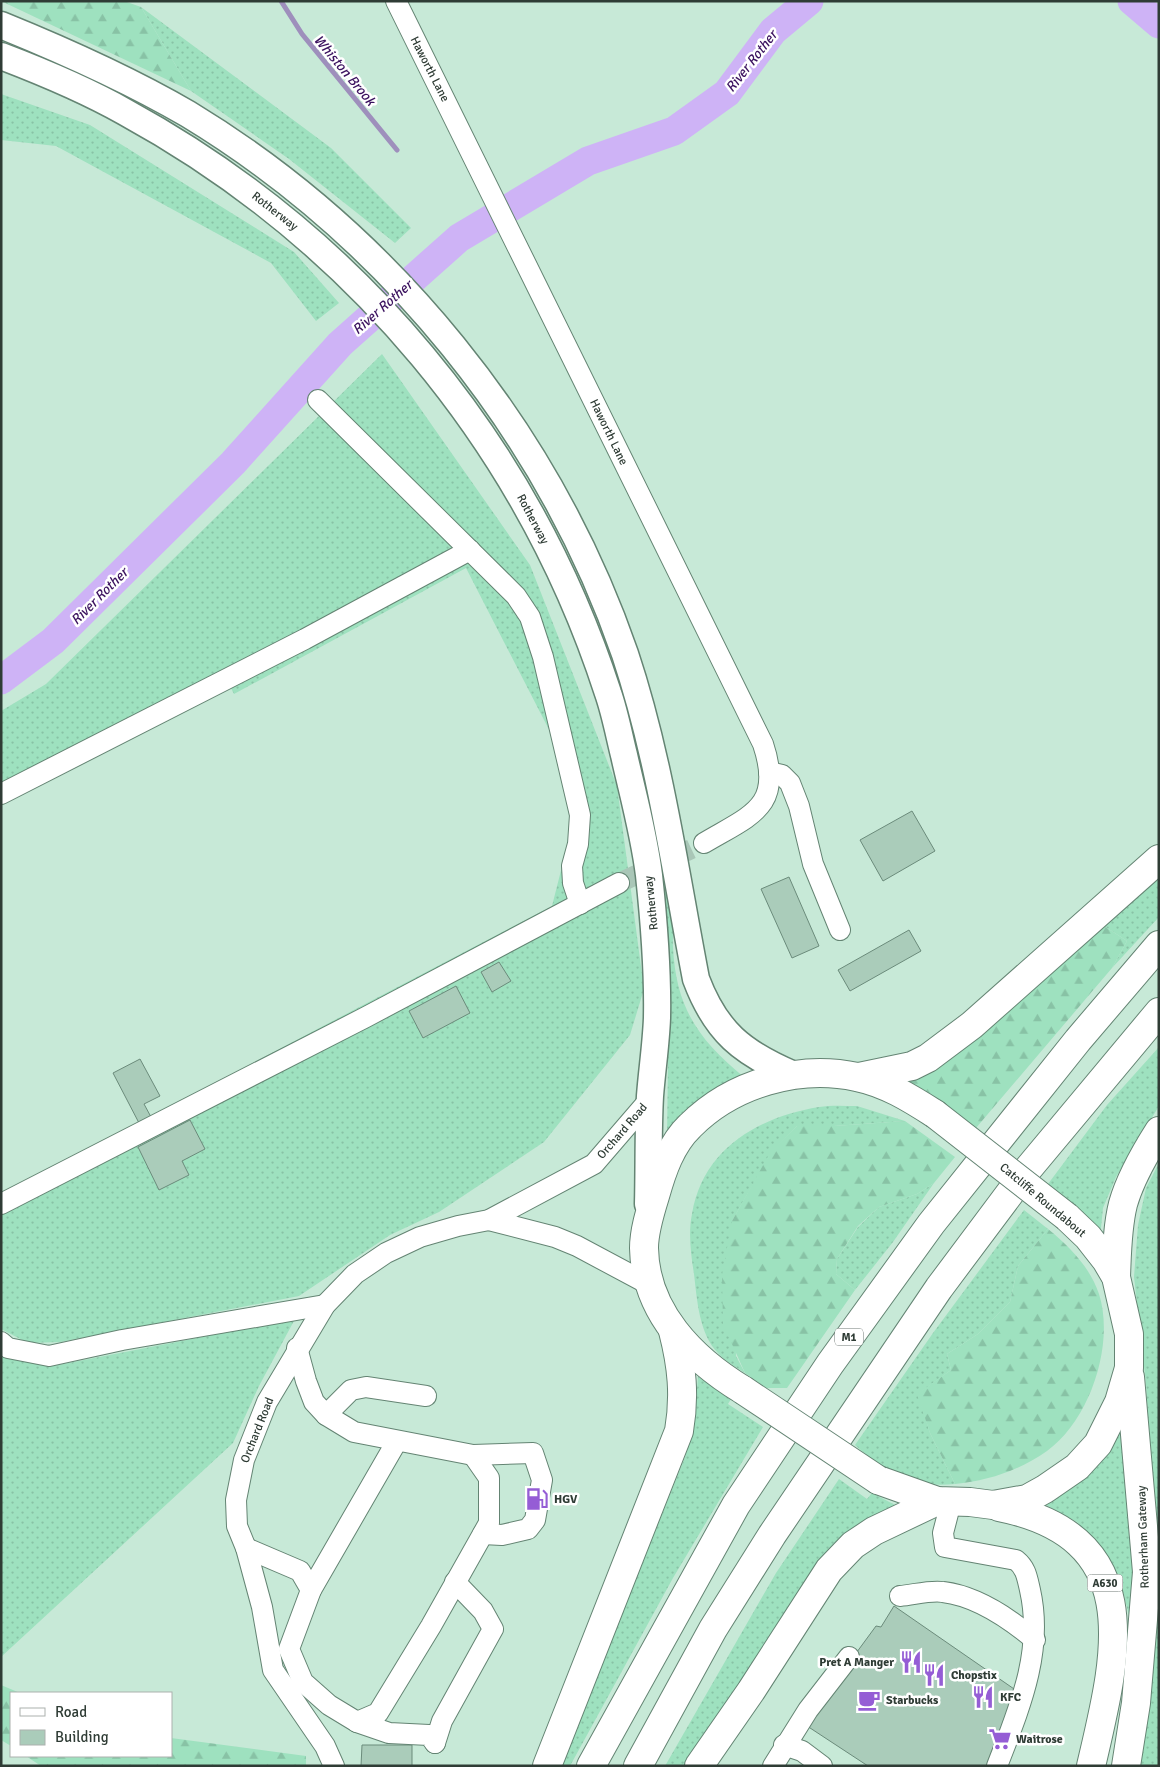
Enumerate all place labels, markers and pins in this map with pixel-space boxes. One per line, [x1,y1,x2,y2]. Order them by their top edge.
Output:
fuel station icon: HGV [524,1486,550,1512]
place label: HGV [554,1492,578,1507]
restaurant icon: Pret A Manger [898,1649,924,1675]
place label: Pret A Manger [819,1655,894,1670]
restaurant icon: Chopstix [921,1662,947,1688]
place label: Chopstix [951,1668,997,1683]
restaurant icon: KFC [970,1684,996,1710]
cafe icon: Starbucks [856,1687,882,1713]
place label: KFC [1000,1690,1022,1705]
place label: Starbucks [886,1693,939,1708]
supermarket icon: Waitrose [987,1726,1013,1752]
place label: Waitrose [1016,1732,1063,1747]

